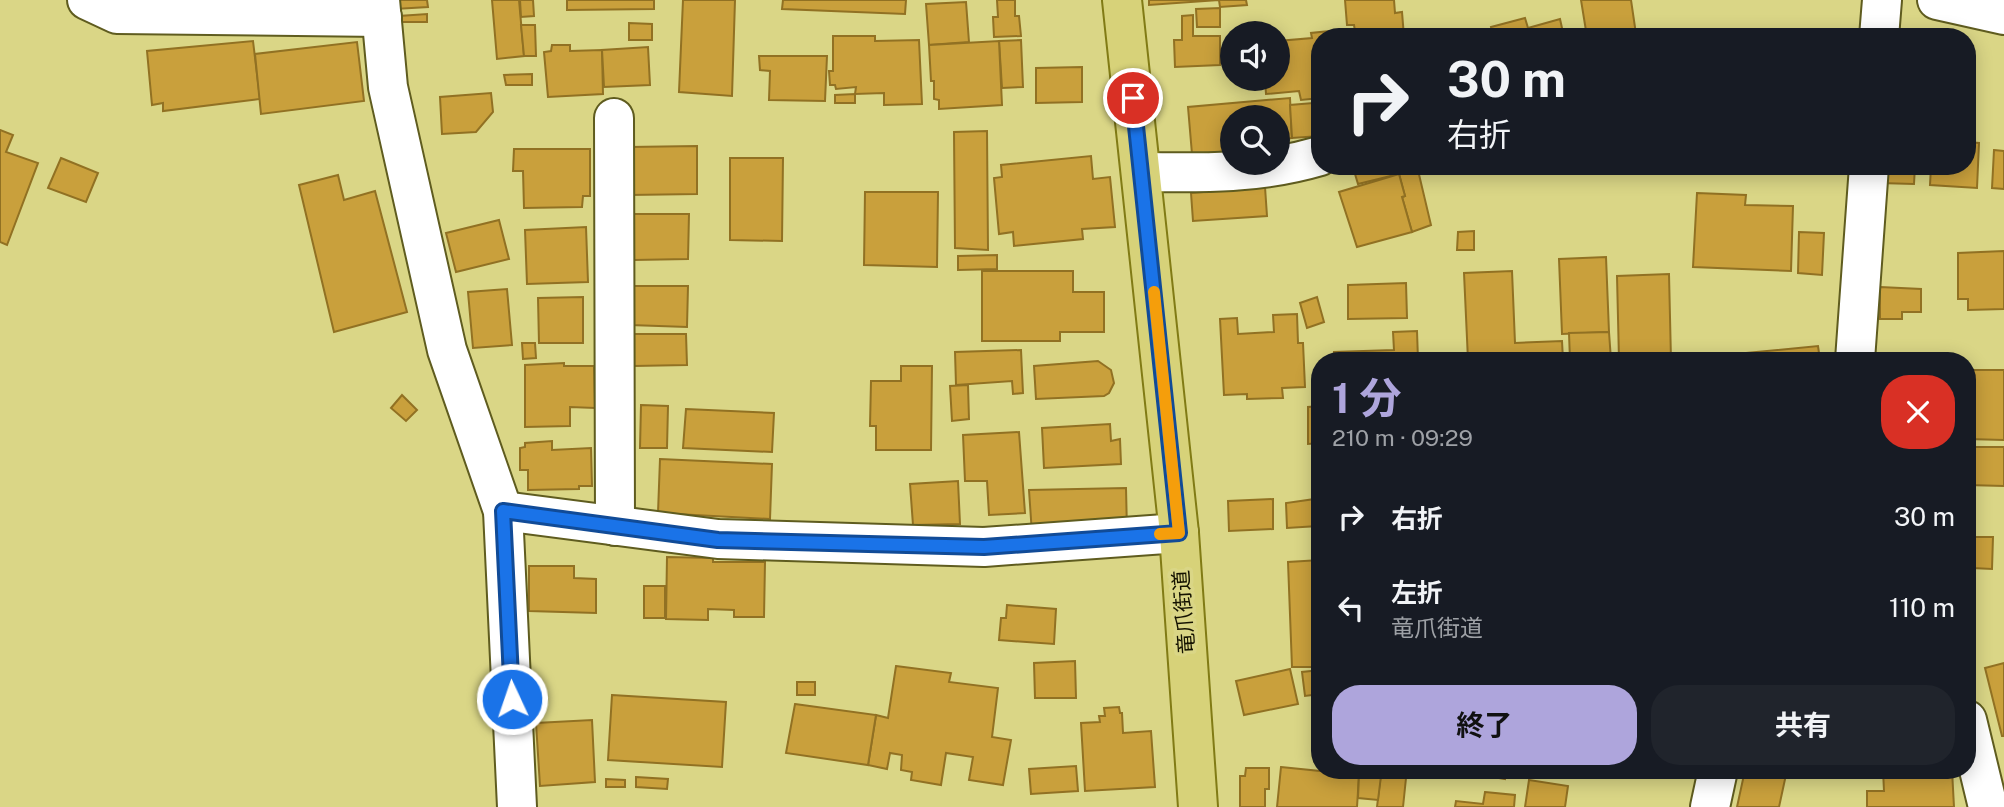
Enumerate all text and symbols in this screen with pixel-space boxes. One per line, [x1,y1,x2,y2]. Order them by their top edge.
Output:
map controls [1220,21,1290,175]
button: sound [1220,21,1290,91]
text: 30 m [1447,50,1566,108]
icon: right [1332,56,1423,147]
pin [1103,68,1163,128]
icon: arrive [1114,79,1152,117]
button: search [1220,105,1290,175]
text: 右折 [1447,116,1511,153]
text: 1 分 [1332,373,1401,422]
button: close [1881,375,1955,449]
text: 210 m · 09:29 [1332,424,1473,451]
icon: right [1332,498,1370,536]
text: 30 m [1894,501,1955,532]
text: 右折 [1391,503,1443,534]
street label: 竜爪街道 [1168,569,1199,655]
text: 左折 [1391,577,1443,608]
icon: left [1332,589,1370,627]
text: 110 m [1889,592,1955,623]
text: 竜爪街道 [1391,614,1483,641]
position arrow [475,662,549,736]
button: 終了 [1332,685,1637,765]
button: 共有 [1651,685,1955,765]

